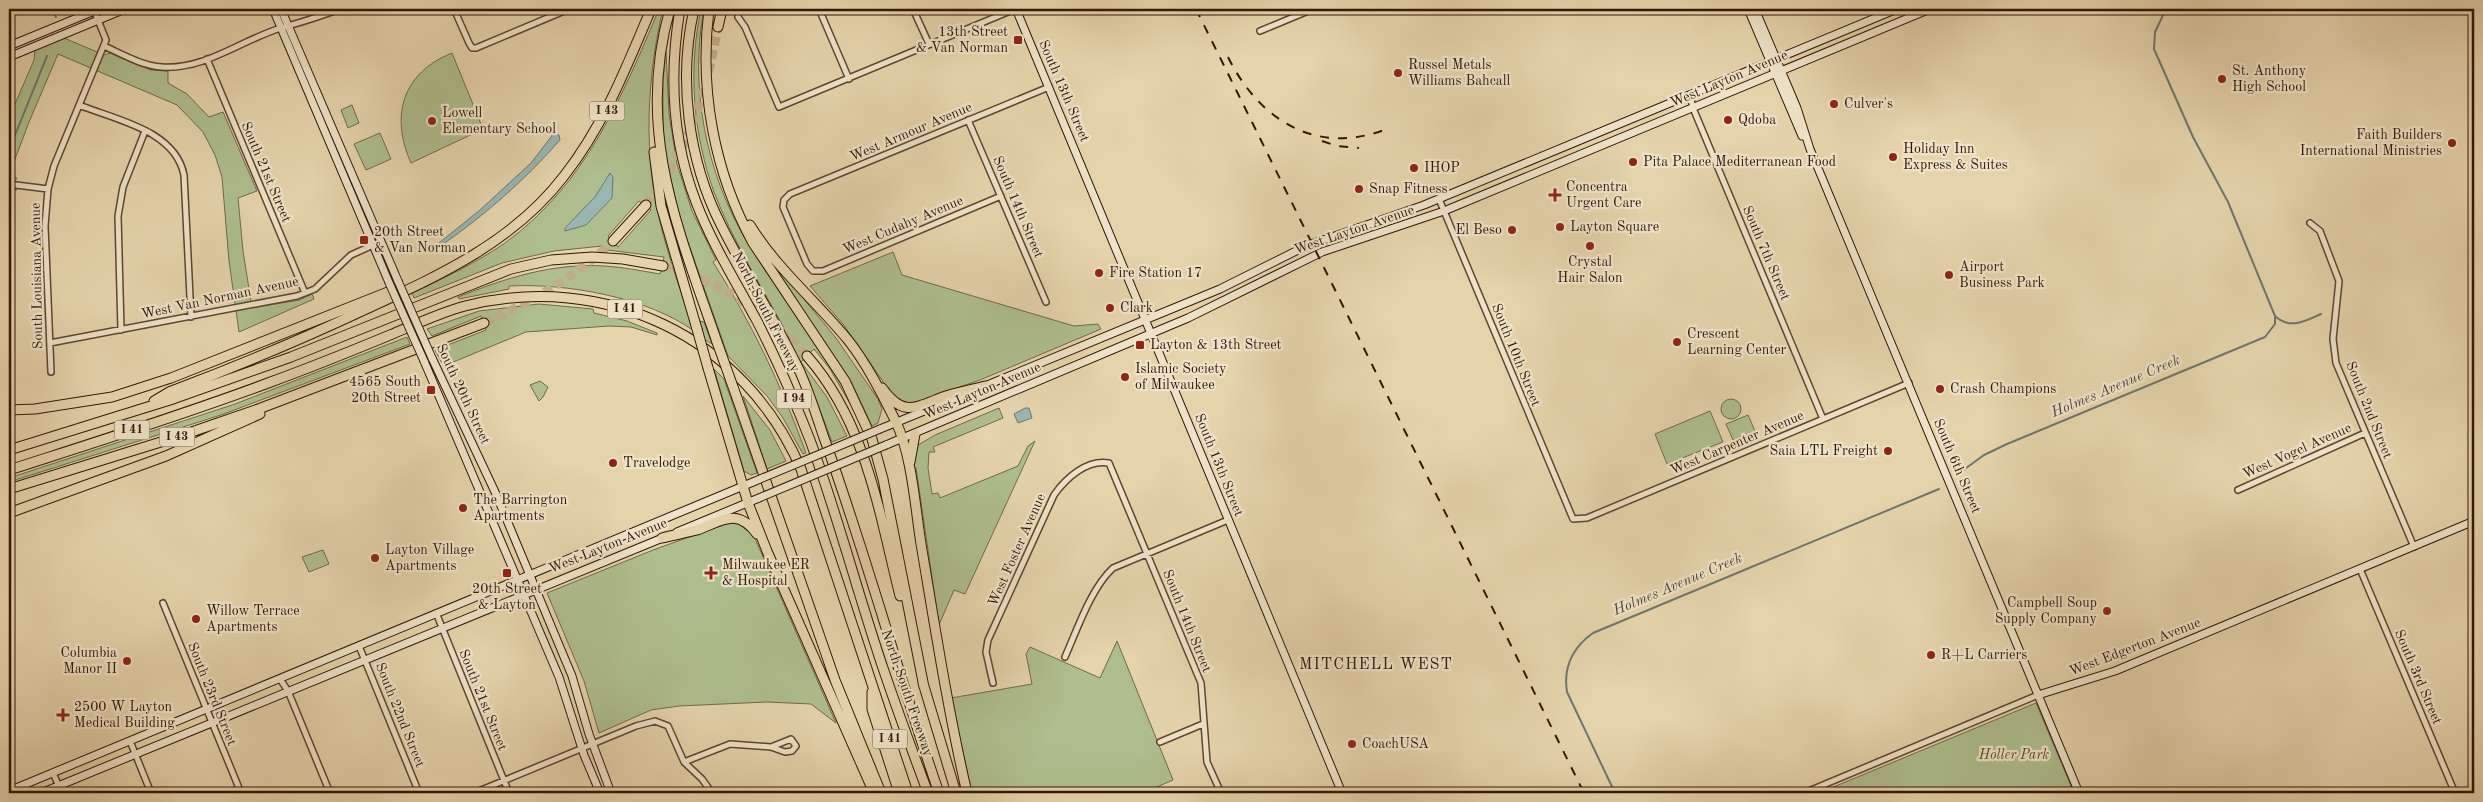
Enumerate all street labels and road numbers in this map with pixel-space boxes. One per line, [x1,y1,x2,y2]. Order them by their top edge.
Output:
street label: South 13th Street [1036,38,1092,144]
street label: West Layton Avenue [1668,48,1790,110]
street label: West Armour Avenue [848,100,974,164]
road number: I 43 [590,102,624,120]
street label: South 21st Street [238,120,294,224]
street label: South 14th Street [990,154,1046,260]
street label: West Cudahy Avenue [841,193,965,257]
street label: South Louisiana Avenue [29,203,45,349]
street label: West Layton Avenue [1292,203,1416,257]
street label: South 7th Street [1740,204,1792,302]
street label: North-South Freeway [730,249,803,375]
street label: West Van Norman Avenue [140,274,300,322]
road number: I 41 [608,300,642,318]
street label: South 10th Street [1489,302,1543,408]
street label: South 20th Street [434,342,492,447]
street label: South 2nd Street [2343,359,2395,461]
street label: West Layton Avenue [921,360,1043,422]
road number: I 94 [776,389,812,408]
street label: West Carpenter Avenue [1668,408,1806,478]
street label: South 13th Street [1192,412,1246,518]
street label: South 6th Street [1931,417,1983,515]
road number: I 41 [114,420,150,440]
street label: West Vogel Avenue [2240,421,2354,481]
road number: I 43 [160,428,194,447]
street label: West Foster Avenue [986,491,1048,609]
street label: West Layton Avenue [547,516,669,576]
street label: South 14th Street [1160,568,1214,674]
street label: West Edgerton Avenue [2067,615,2203,679]
street label: South 3rd Street [2392,627,2444,727]
street label: North-South Freeway [879,628,936,759]
street label: South 23rd Street [185,640,239,748]
street label: South 21st Street [456,647,510,753]
street label: South 22nd Street [373,661,427,769]
road number: I 41 [872,730,908,749]

